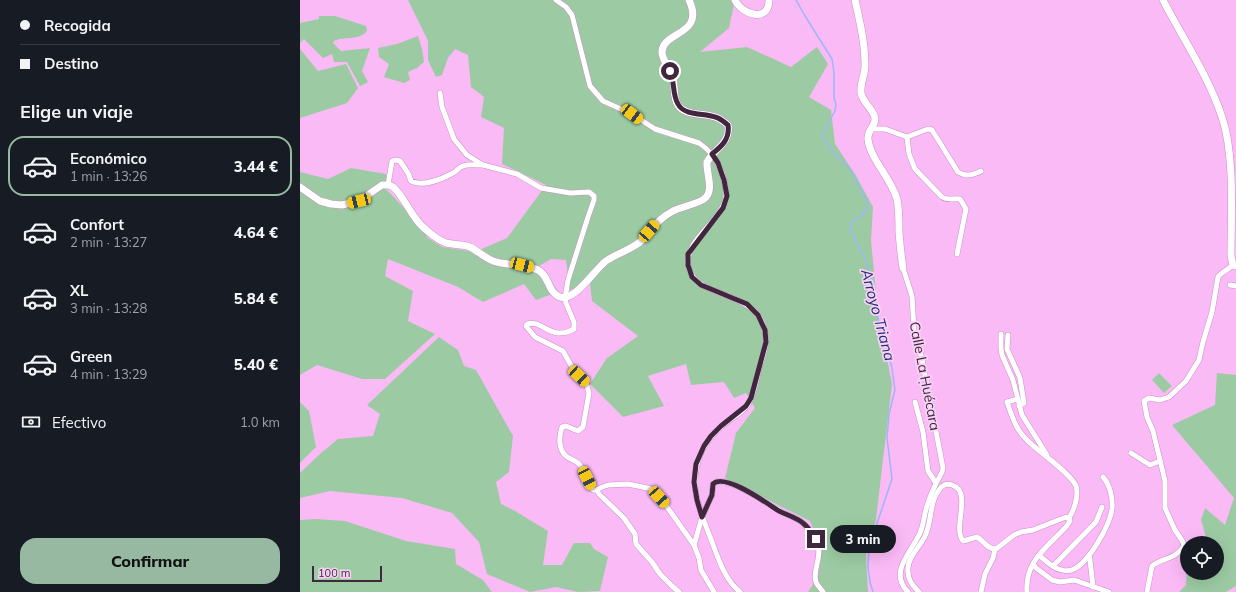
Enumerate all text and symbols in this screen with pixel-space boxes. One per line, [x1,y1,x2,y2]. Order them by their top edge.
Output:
text: Recogida [44,16,111,35]
text: Destino [44,54,99,73]
route start [661,62,679,80]
text: Elige un viaje [20,100,133,123]
car [619,102,645,126]
icon: car [22,148,58,184]
text: Económico [70,149,147,168]
text: 3.44 € [234,157,278,176]
text: 1 min · 13:26 [70,168,147,184]
car [346,192,372,210]
icon: car [22,214,58,250]
text: Confort [70,215,124,234]
car [637,218,661,244]
text: 4.64 € [234,223,278,242]
text: 2 min · 13:27 [70,234,147,250]
car [509,256,535,274]
water label: Arroyo Triana [857,266,900,363]
icon: car [22,280,58,316]
text: XL [70,281,88,300]
text: 5.84 € [234,289,278,308]
text: 3 min · 13:28 [70,300,147,316]
street label: Calle La Ḥuécara [906,320,944,432]
icon: car [22,346,58,382]
text: Green [70,347,112,366]
text: 5.40 € [234,355,278,374]
car [566,363,592,389]
text: 4 min · 13:29 [70,366,147,382]
icon: cash [20,411,42,433]
text: Efectivo [52,413,106,432]
text: 1.0 km [240,414,280,430]
car [576,465,598,491]
car [647,484,671,510]
callout: 3 min [830,525,896,553]
route end [807,530,825,548]
text: 3 min [846,531,880,547]
map controls [1180,536,1224,580]
button: locate [1180,536,1224,580]
button: Confirmar [20,538,280,584]
scale bar [312,564,382,583]
text: 100 m [318,566,350,580]

